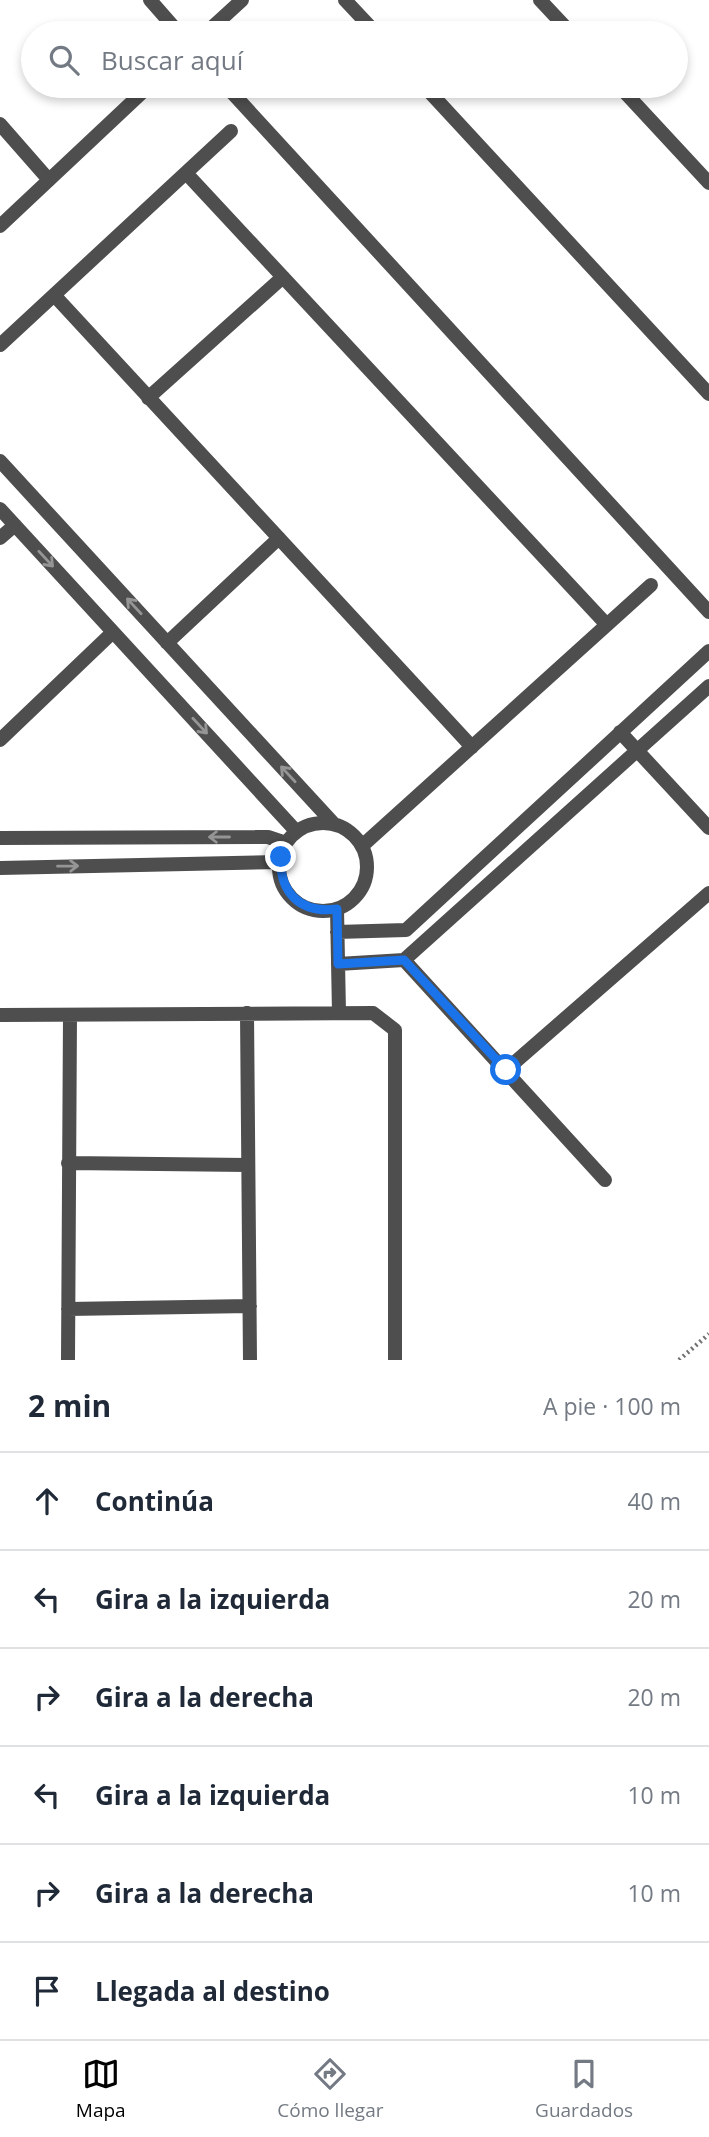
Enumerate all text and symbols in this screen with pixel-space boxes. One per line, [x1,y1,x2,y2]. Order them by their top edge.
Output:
search box [21,21,688,98]
icon: search [45,41,83,79]
text: Buscar aquí [101,42,243,78]
one-way arrow [38,550,55,567]
one-way arrow [125,598,142,615]
one-way arrow [192,717,208,735]
one-way arrow [279,766,296,783]
one-way arrow [208,830,231,844]
route end [265,841,296,872]
one-way arrow [56,859,79,873]
route start [490,1054,521,1085]
text: 2 min [28,1385,111,1426]
text: A pie · 100 m [543,1390,681,1422]
icon: ahead [28,1482,66,1520]
text: Continúa [95,1483,214,1519]
text: 40 m [627,1485,681,1517]
icon: left [28,1580,66,1618]
text: Gira a la izquierda [95,1581,330,1617]
text: 20 m [627,1583,681,1615]
icon: right [28,1678,66,1716]
text: Gira a la derecha [95,1679,314,1715]
text: 20 m [627,1681,681,1713]
icon: left [28,1776,66,1814]
text: Gira a la izquierda [95,1777,330,1813]
text: 10 m [627,1779,681,1811]
icon: right [28,1874,66,1912]
text: Gira a la derecha [95,1875,314,1911]
text: 10 m [627,1877,681,1909]
icon: arrive [28,1972,66,2010]
text: Llegada al destino [95,1973,330,2009]
tab: Mapa [76,2055,126,2123]
tab: Cómo llegar [277,2055,384,2123]
tab: Guardados [535,2055,633,2123]

